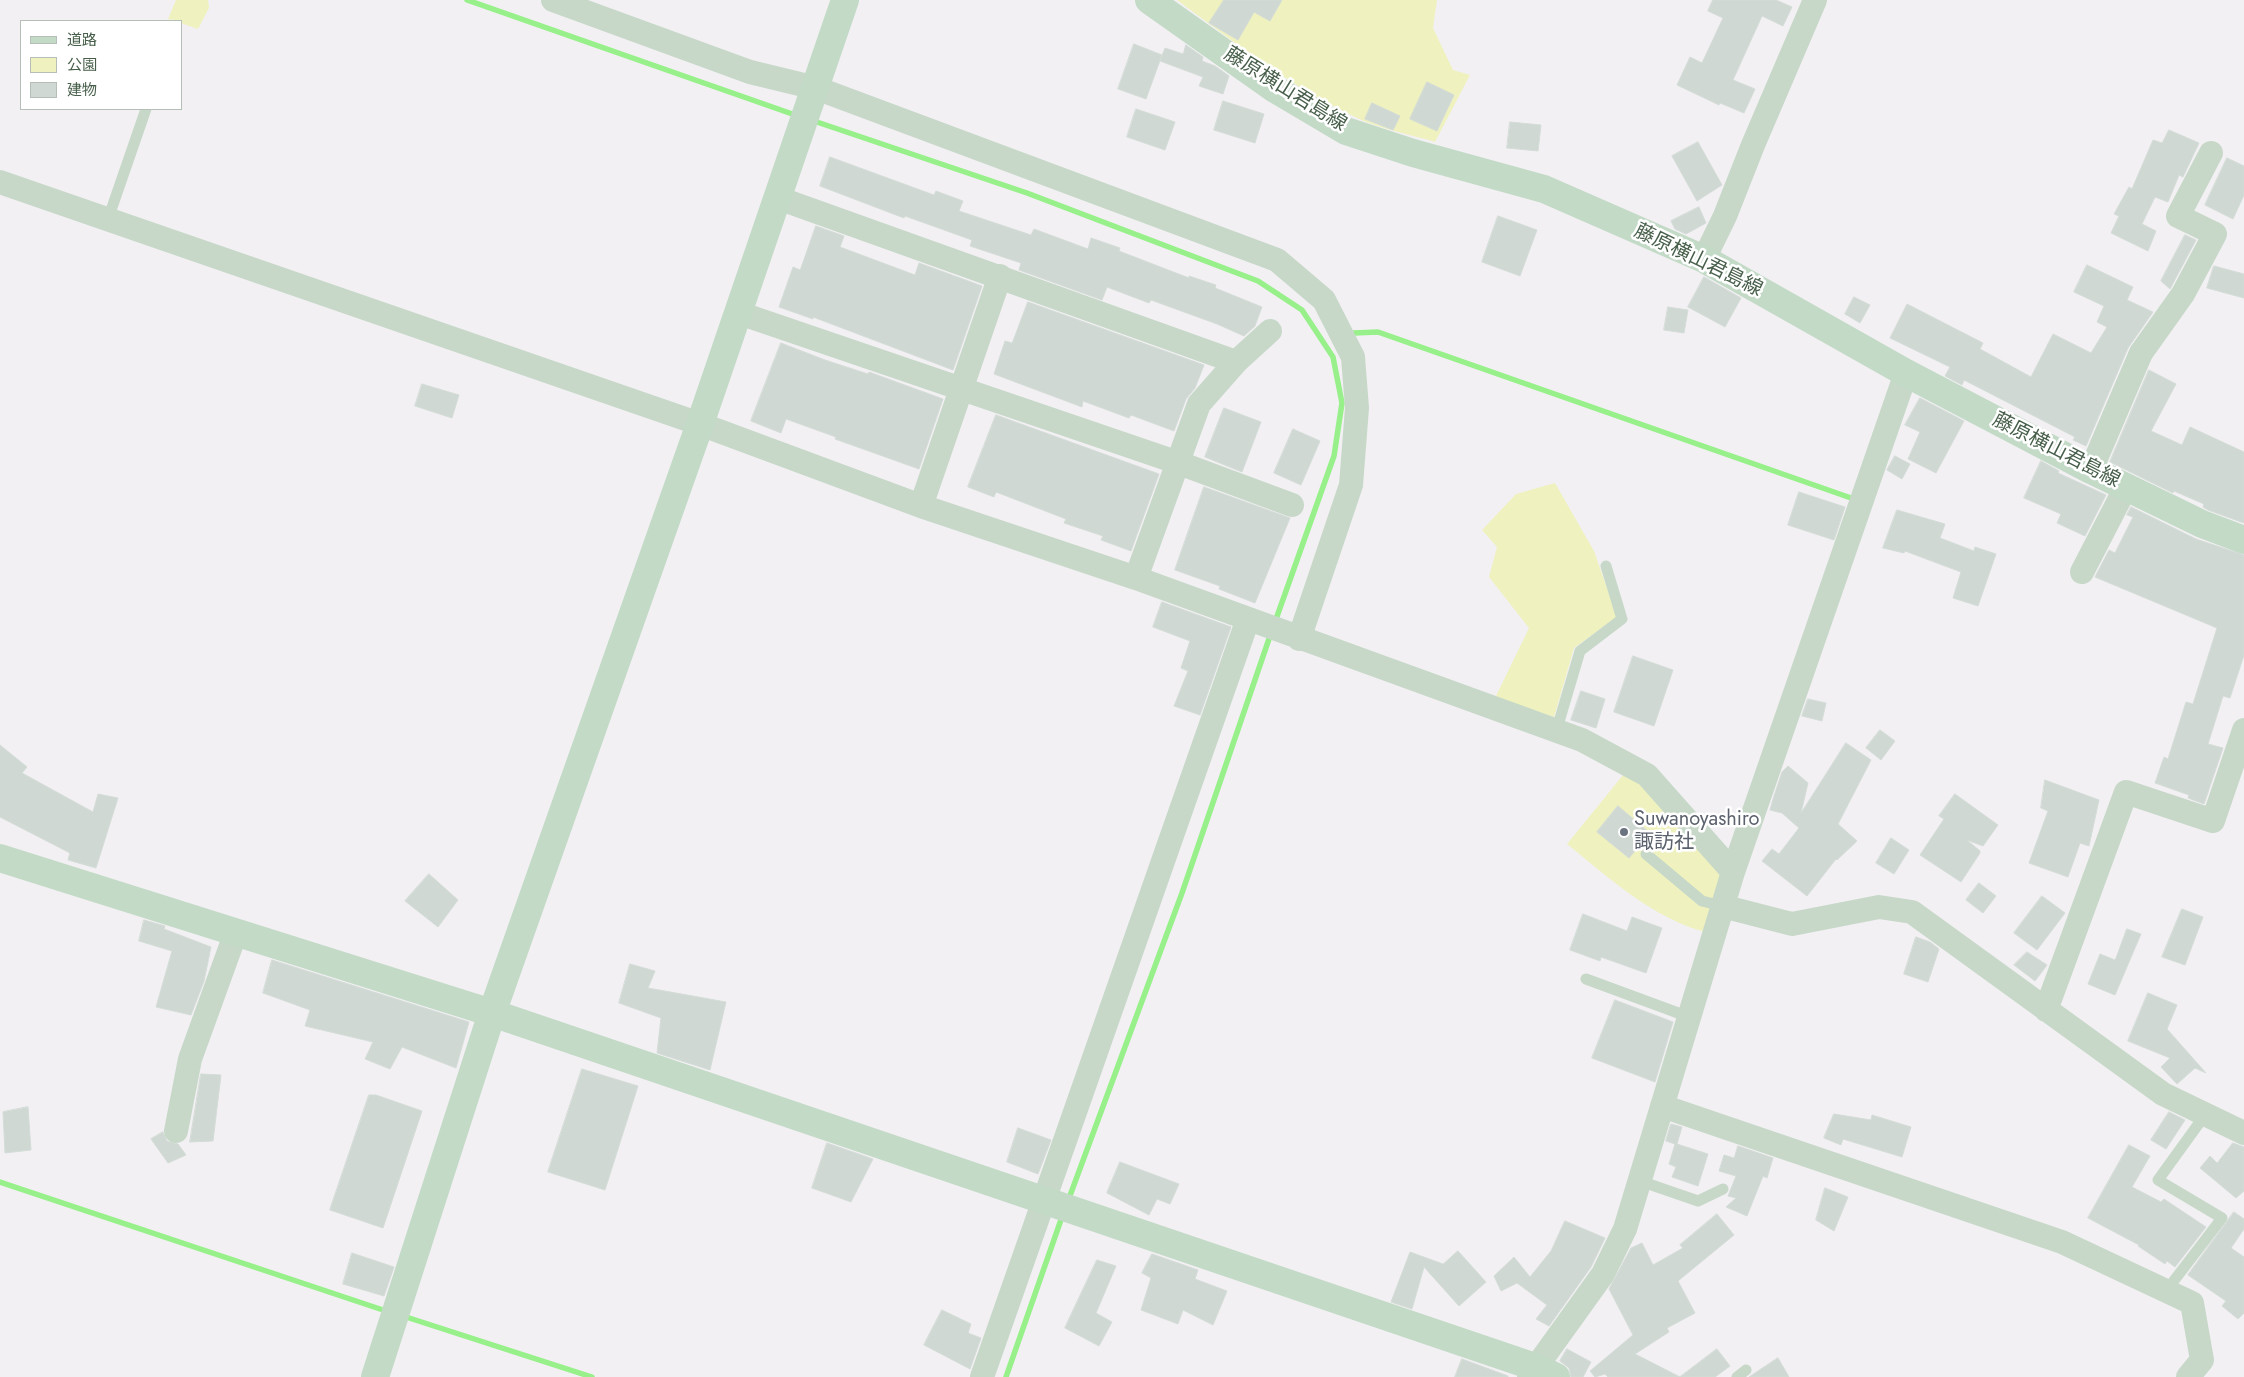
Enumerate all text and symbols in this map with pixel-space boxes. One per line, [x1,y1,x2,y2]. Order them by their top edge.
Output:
legend [20,20,182,110]
text: 道路 [67,29,97,51]
street label: 藤原横山君島線 [1219,43,1351,137]
text: 公園 [67,54,97,76]
text: 建物 [67,79,97,101]
street label: 藤原横山君島線 [1630,220,1766,302]
street label: 藤原横山君島線 [1988,409,2124,493]
place label: Suwanoyashiro 諏訪社 [1634,808,1759,855]
marker: Suwanoyashiro 諏訪社 [1618,826,1630,838]

